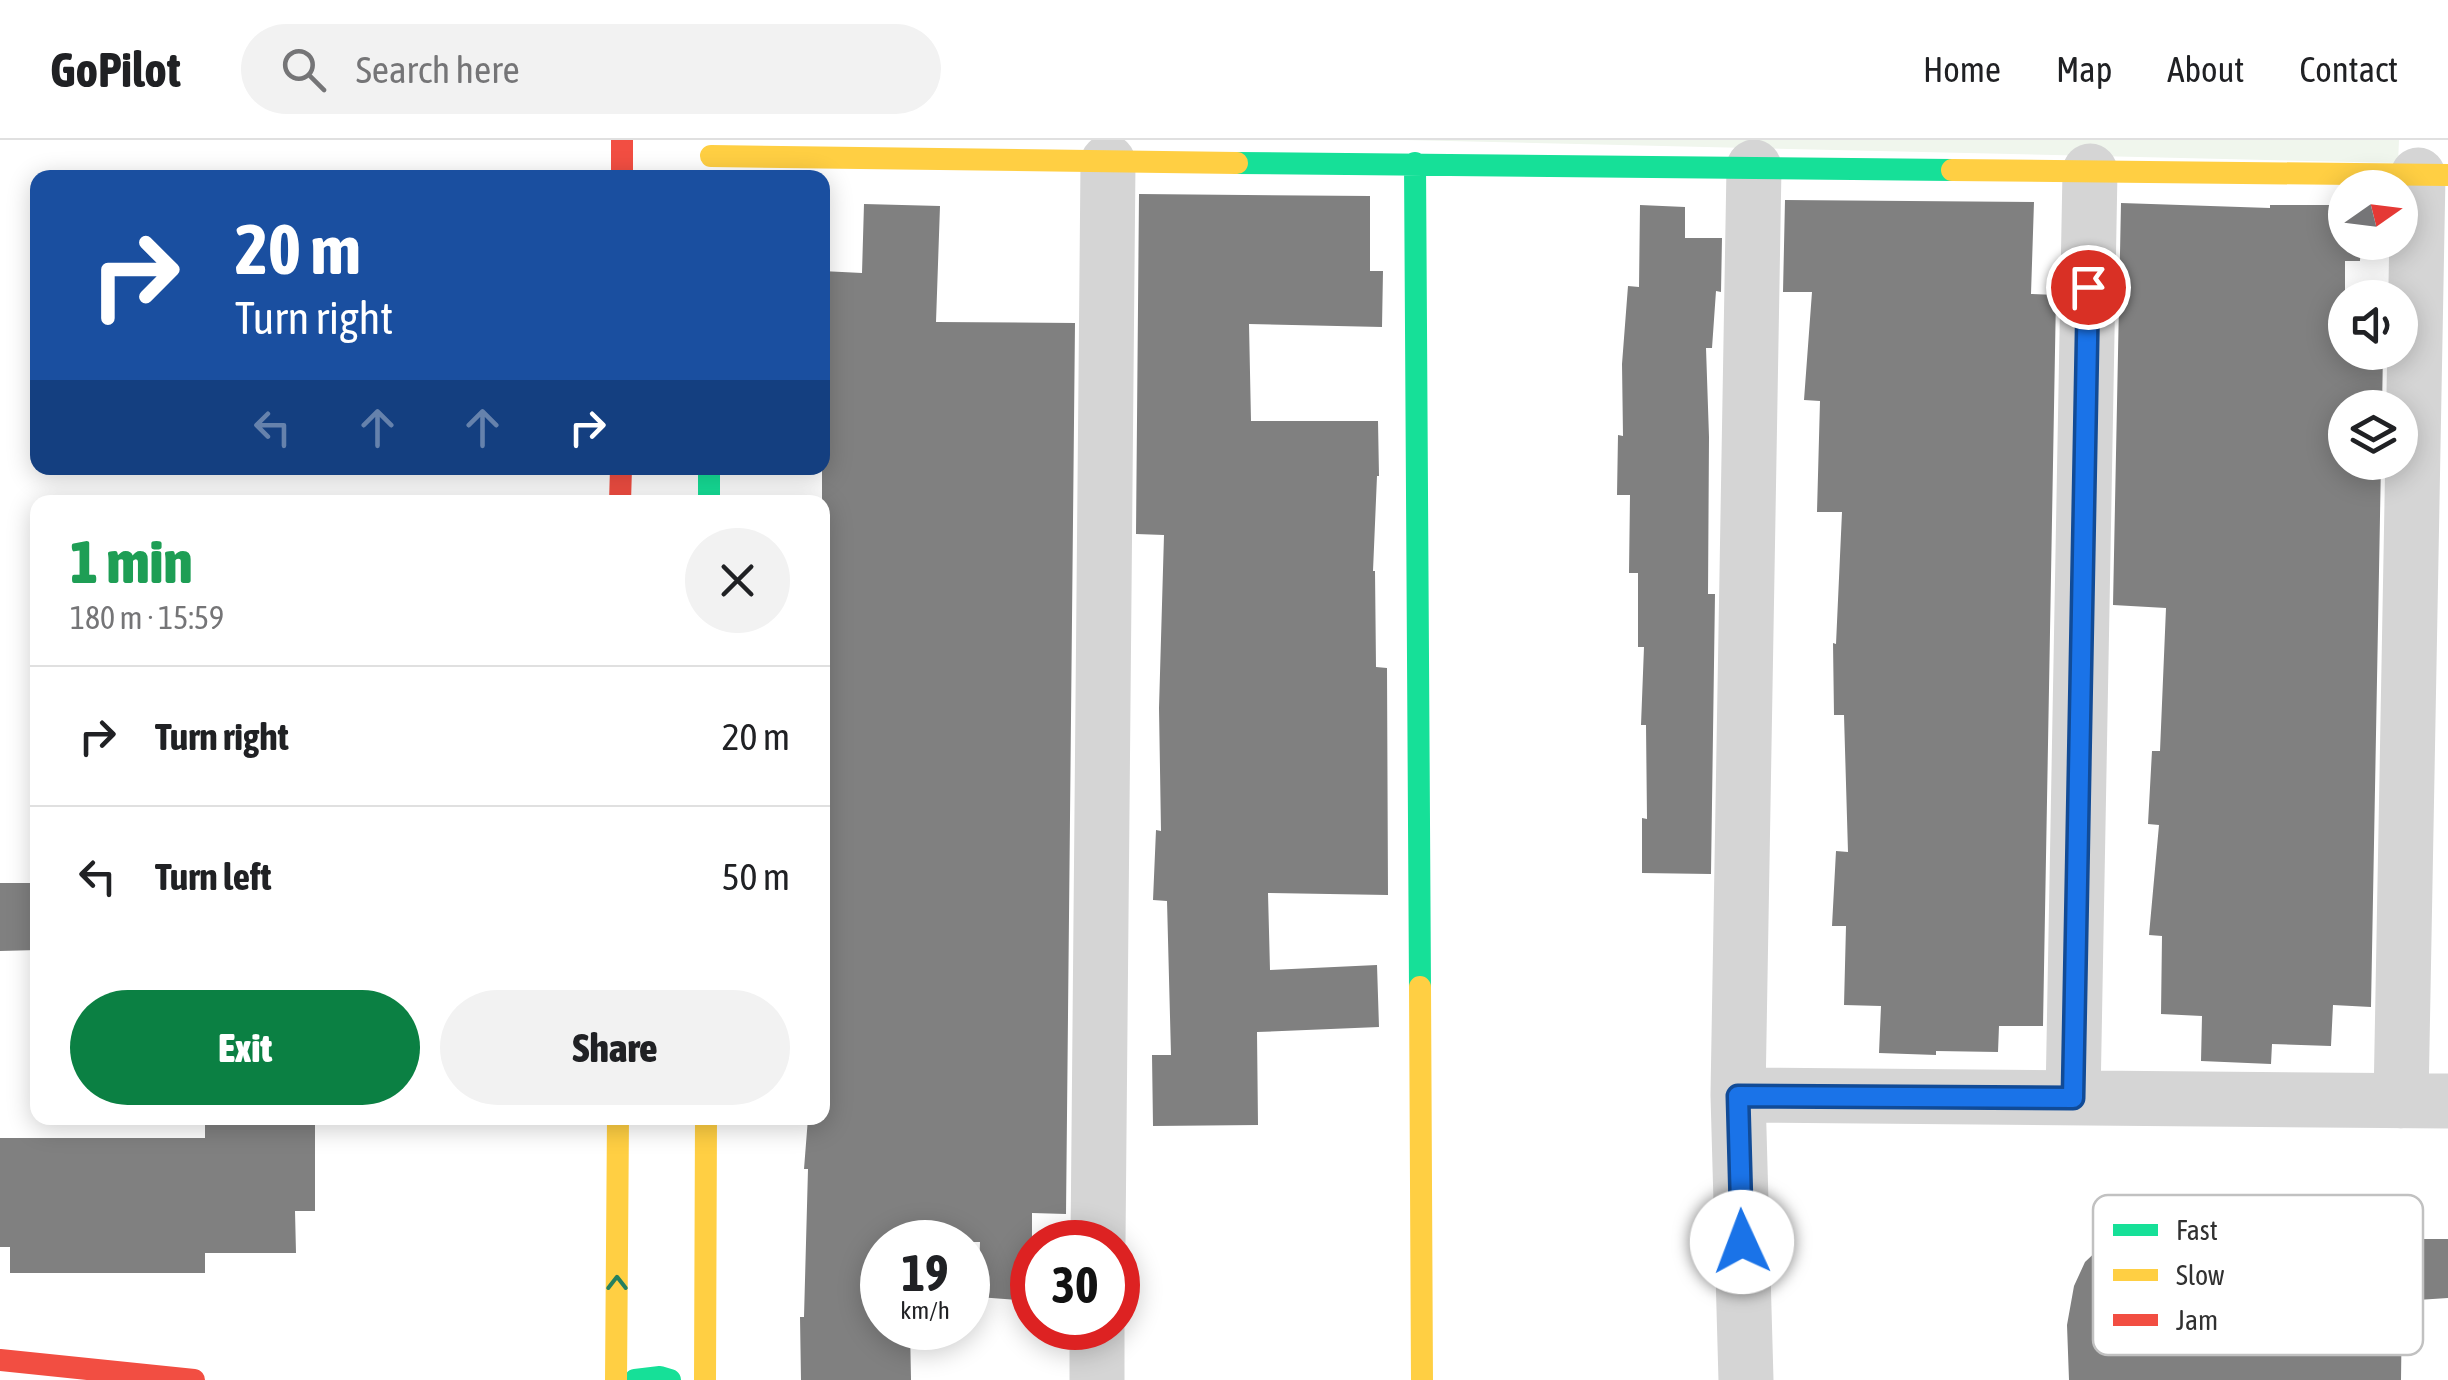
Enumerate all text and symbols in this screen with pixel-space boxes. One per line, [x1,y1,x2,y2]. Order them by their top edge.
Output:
search box [241,24,941,114]
text: GoPilot [50,42,181,97]
icon: search [276,42,331,97]
text: Search here [356,48,520,91]
text: Home [1923,49,2001,89]
text: Map [2056,49,2112,89]
text: About [2167,49,2244,89]
text: Contact [2299,49,2398,89]
north arrow [2328,170,2418,260]
map controls [2328,170,2418,480]
text: 20 m [235,209,361,289]
icon: right [70,210,200,340]
pin [2046,245,2131,330]
icon: arrive [2061,260,2116,315]
button: sound [2328,280,2418,370]
text: Turn right [235,292,393,344]
button: layers [2328,390,2418,480]
icon: left [245,400,300,455]
icon: ahead [350,400,405,455]
icon: ahead [455,400,510,455]
icon: right [560,400,615,455]
text: 1 min [70,527,193,596]
button: close [685,528,790,633]
text: 180 m · 15:59 [70,599,224,636]
icon: right [70,709,125,764]
text: Turn right [155,715,289,758]
text: 20 m [722,715,790,758]
icon: left [70,849,125,904]
text: Turn left [155,855,271,898]
text: 50 m [722,855,790,898]
button: Exit [70,990,420,1105]
button: Share [440,990,790,1105]
position arrow [1690,1190,1794,1294]
legend [2093,1195,2423,1355]
text: Fast [2176,1214,2218,1246]
speed limit sign: 30 [1010,1220,1140,1350]
text: 19 [901,1244,948,1302]
text: Slow [2176,1259,2225,1291]
one-way arrow [606,1274,628,1290]
text: km/h [900,1296,950,1324]
text: Jam [2176,1304,2218,1336]

